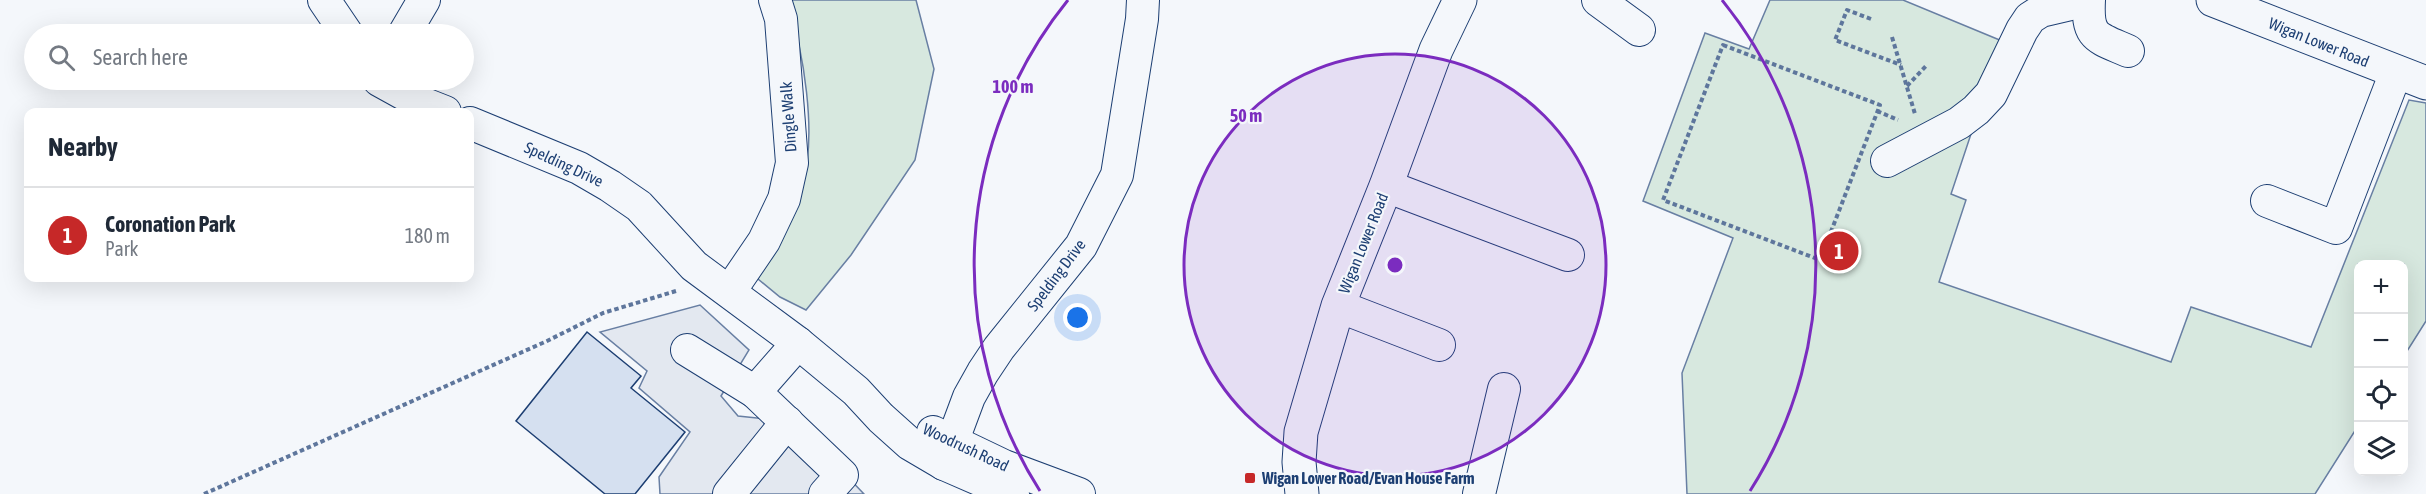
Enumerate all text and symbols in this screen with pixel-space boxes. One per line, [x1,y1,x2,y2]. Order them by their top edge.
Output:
street label: Wigan Lower Road [2266,14,2372,71]
search box [24,24,474,90]
icon: search [45,41,78,74]
text: Search here [93,44,188,70]
text: 100 m [993,76,1033,97]
street label: Dingle Walk [777,81,800,153]
text: 50 m [1230,105,1262,126]
text: Nearby [48,132,118,162]
street label: Spelding Drive [521,138,606,191]
street label: Wigan Lower Road [1335,190,1392,296]
text: Coronation Park [105,211,235,237]
text: 1 [63,224,72,247]
text: 180 m [405,224,450,247]
pin: 1 [1820,228,1858,274]
street label: Spelding Drive [1023,236,1090,315]
text: Park [105,237,138,260]
centre of rings [1385,255,1405,275]
map controls [2354,260,2408,476]
button: + [2354,260,2408,314]
your location [1063,303,1092,332]
button: − [2354,314,2408,368]
button: locate [2354,368,2408,422]
street label: Woodrush Road [920,419,1012,475]
button: layers [2354,422,2408,476]
place label: Wigan Lower Road/Evan House Farm [1261,469,1474,487]
marker: Wigan Lower Road/Evan House Farm [1243,471,1257,485]

